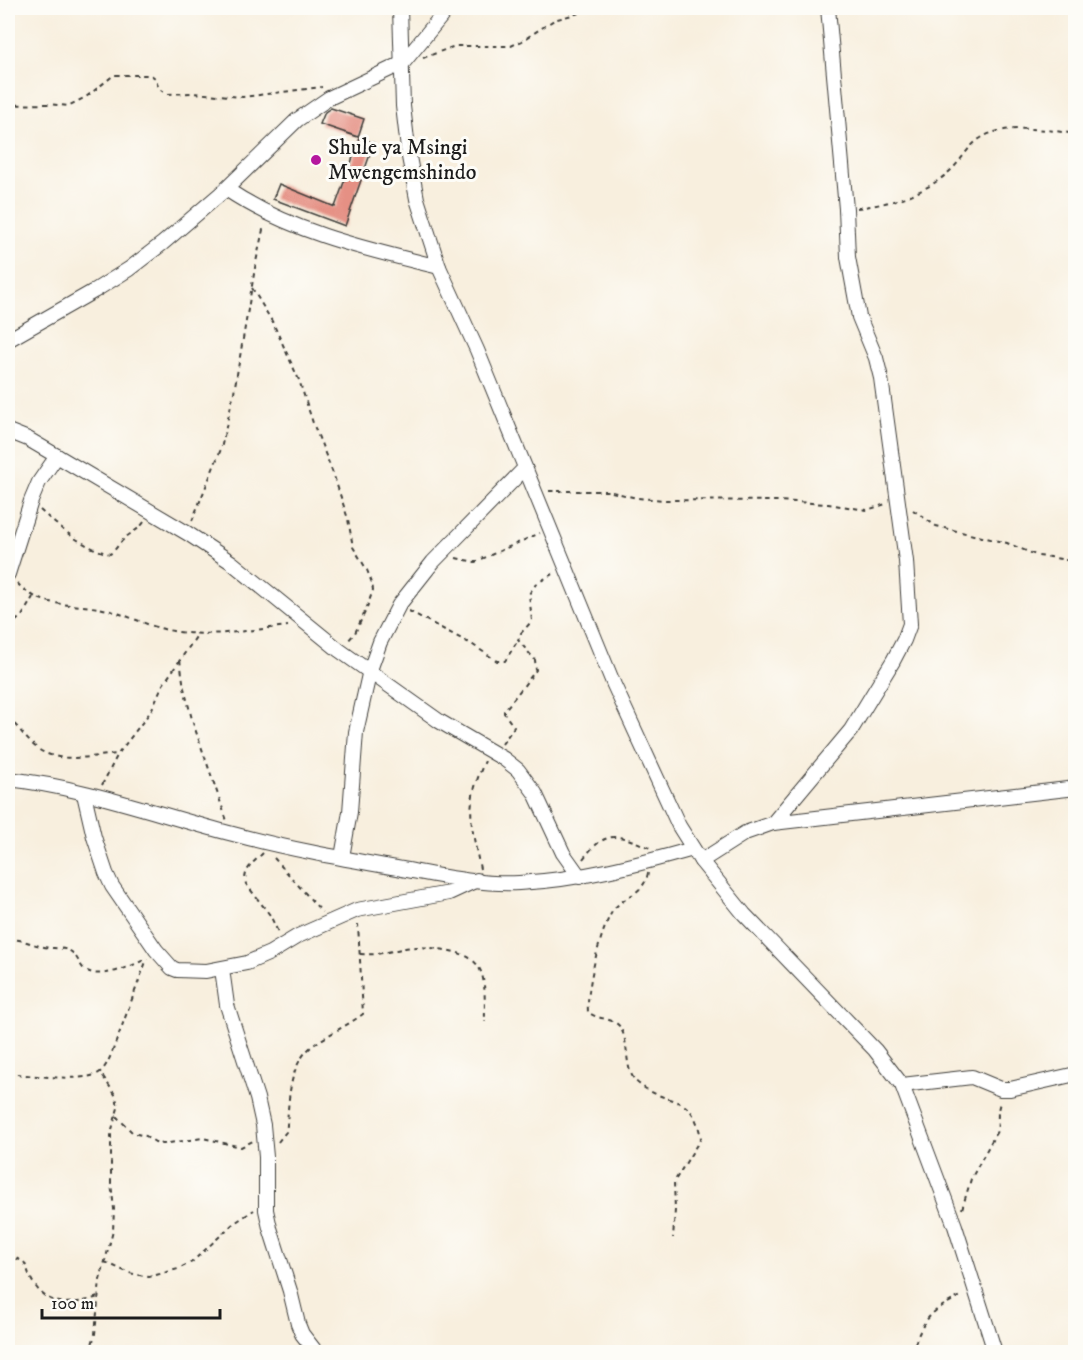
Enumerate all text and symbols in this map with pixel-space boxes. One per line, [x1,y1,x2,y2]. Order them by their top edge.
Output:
place label: Shule ya Msingi Mwengemshindo [328,134,476,186]
marker: Shule ya Msingi Mwengemshindo [309,153,323,167]
scale bar [42,1282,220,1320]
text: 100 m [51,1293,94,1315]

